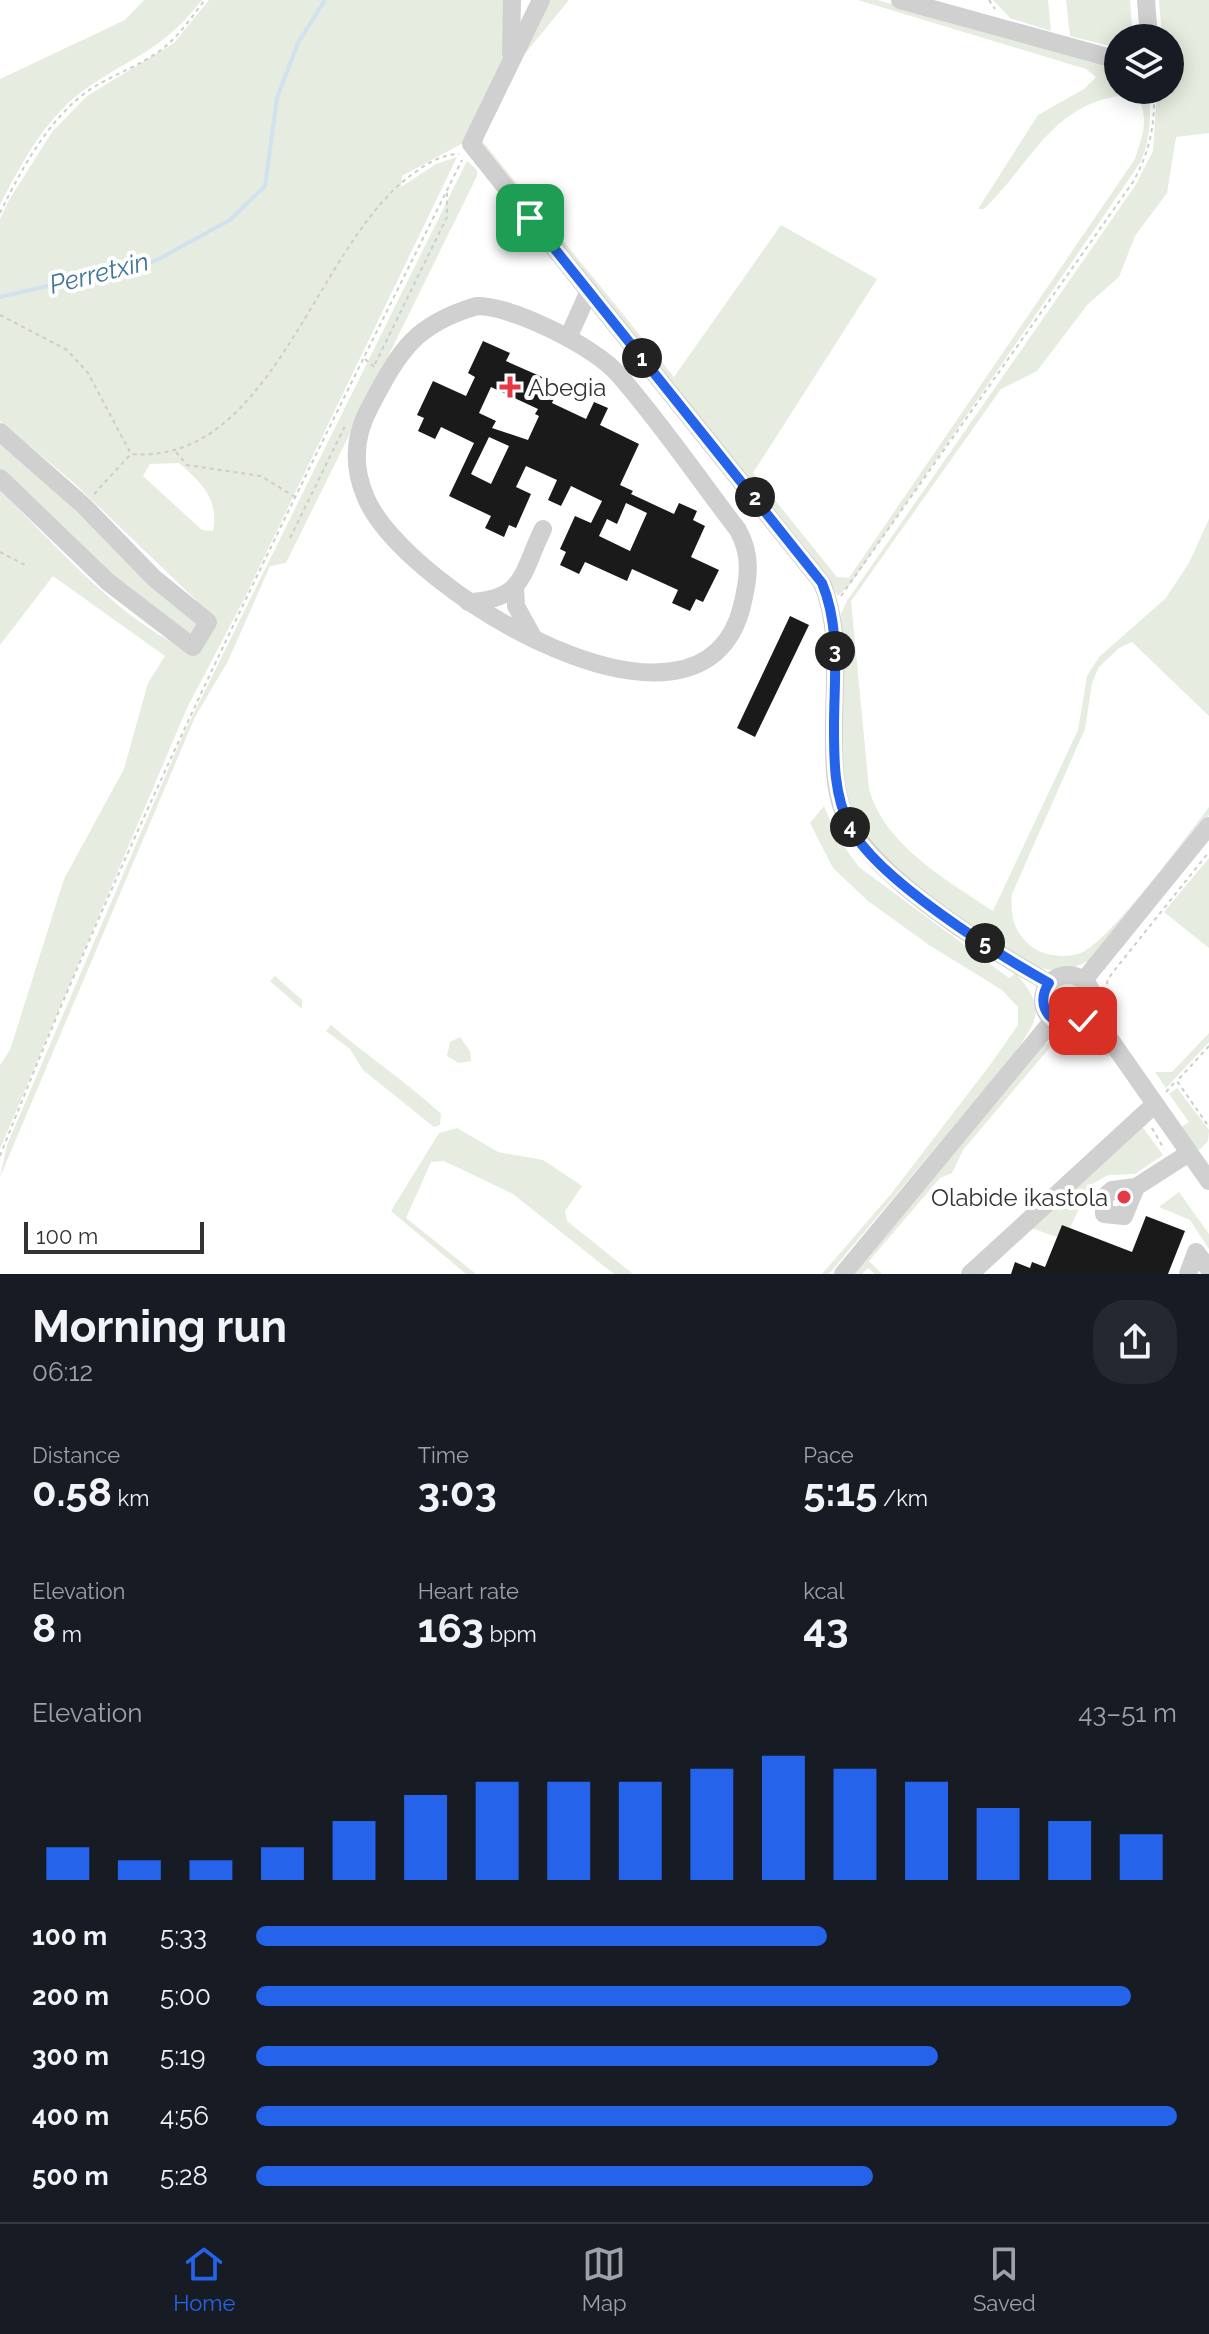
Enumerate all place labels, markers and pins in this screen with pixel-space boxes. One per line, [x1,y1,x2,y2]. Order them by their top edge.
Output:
pin [496,184,564,252]
pin: 1 [622,338,662,378]
place label: Abegia [528,373,606,402]
marker: Abegia [499,376,521,398]
pin: 2 [735,477,775,517]
pin: 3 [815,631,855,671]
pin: 4 [830,807,870,847]
pin: 5 [965,923,1005,963]
pin [1049,987,1117,1055]
place label: Olabide ikastola [931,1183,1108,1212]
marker: Olabide ikastola [1115,1188,1133,1206]

